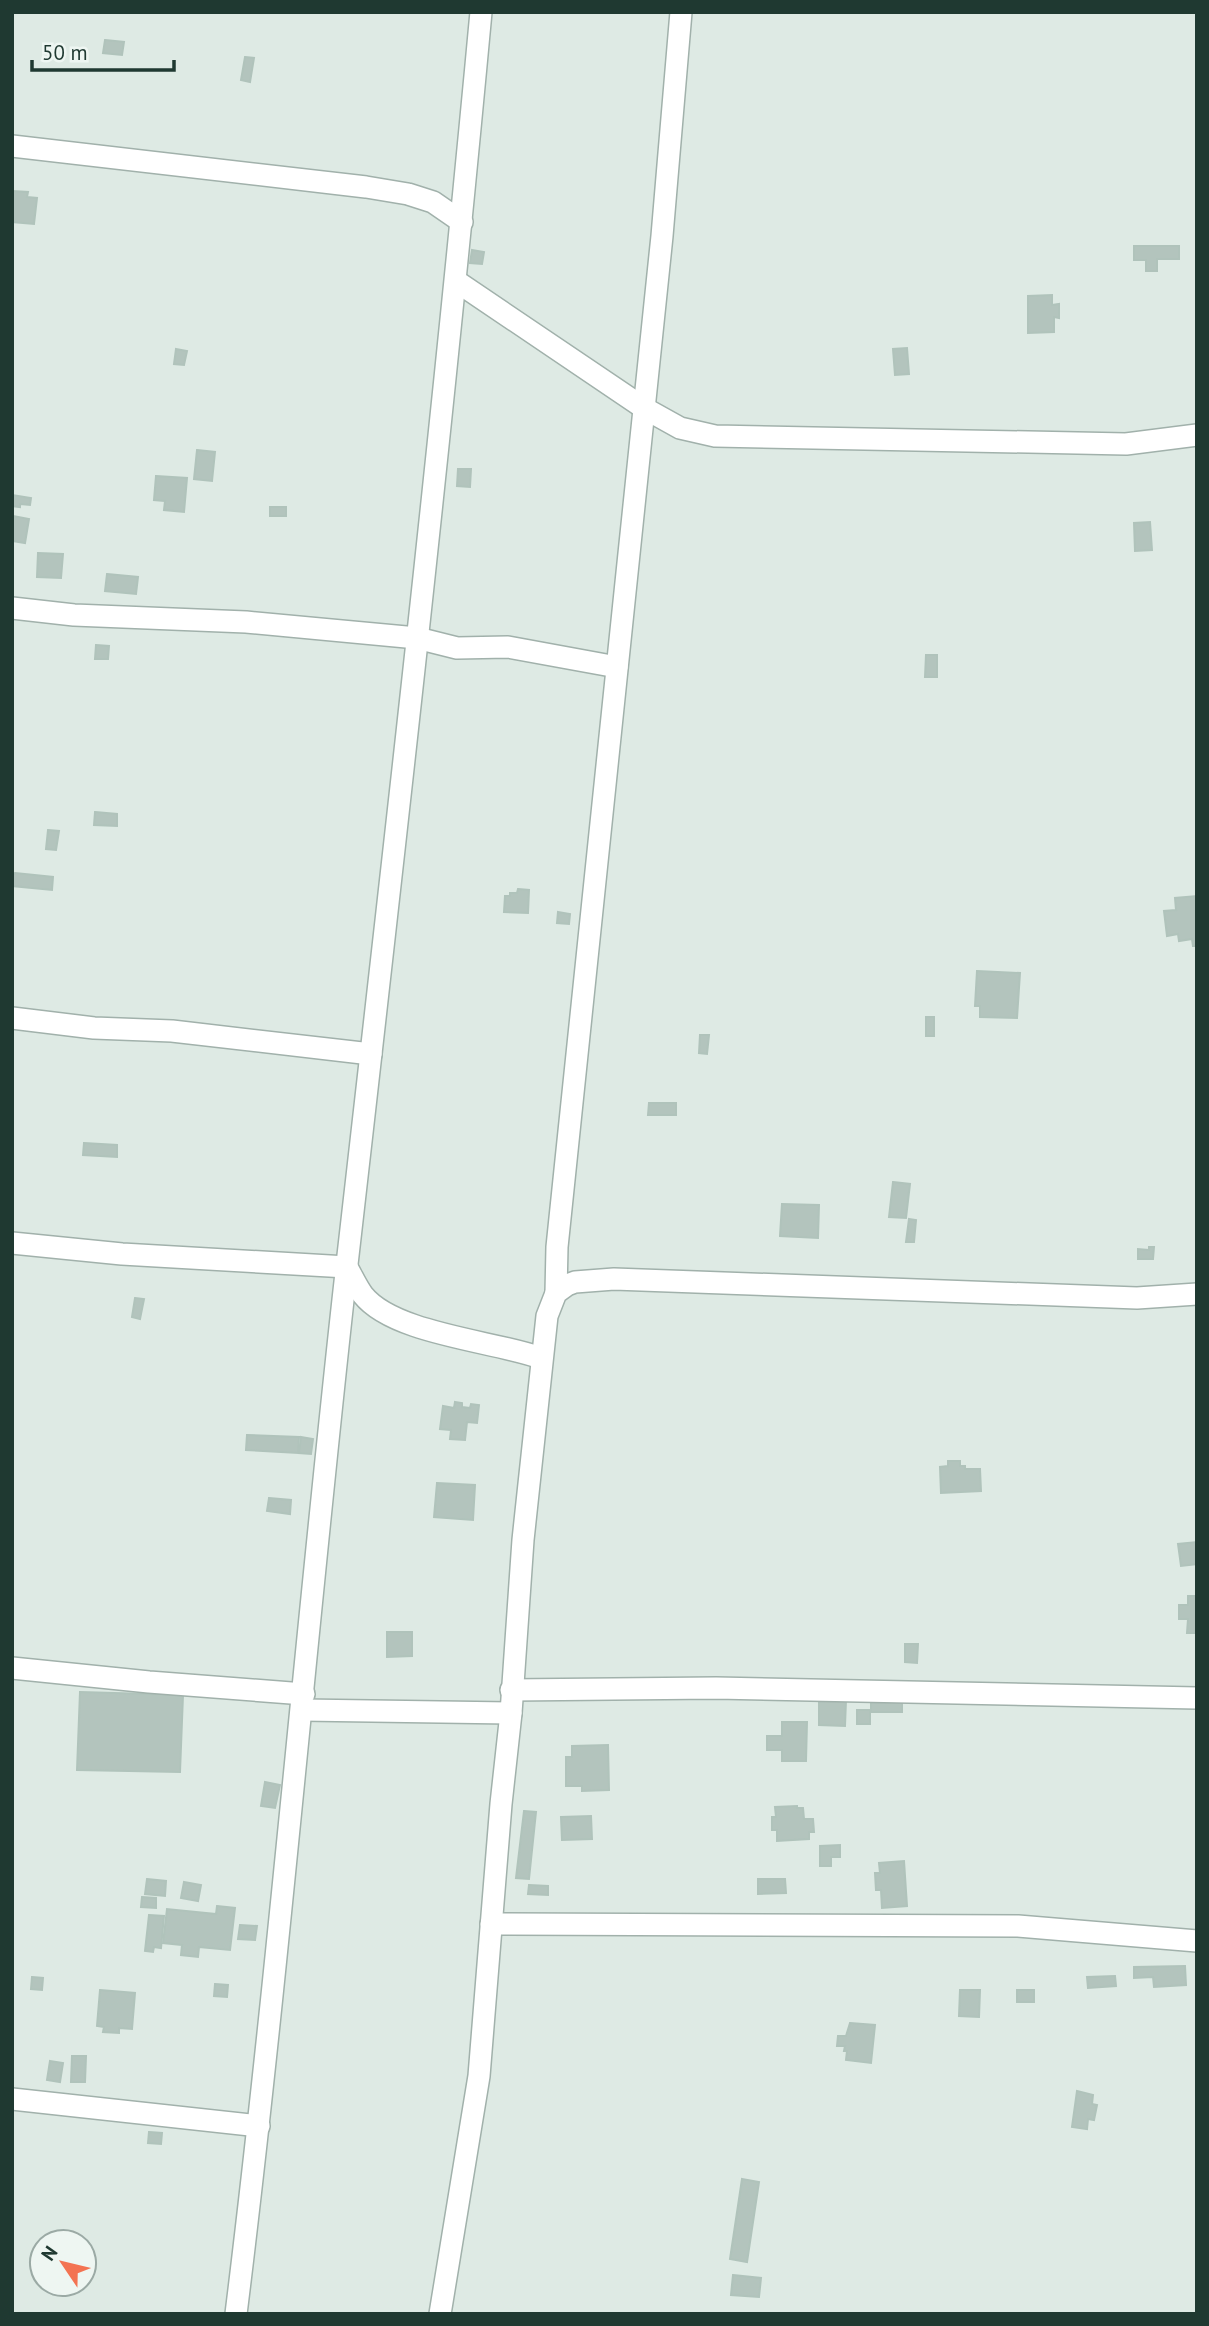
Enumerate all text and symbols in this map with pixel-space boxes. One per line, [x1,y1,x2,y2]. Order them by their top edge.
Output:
scale bar [32,28,173,72]
text: 50 m [42,39,88,66]
north arrow [28,2228,98,2298]
text: N [36,2241,62,2265]

